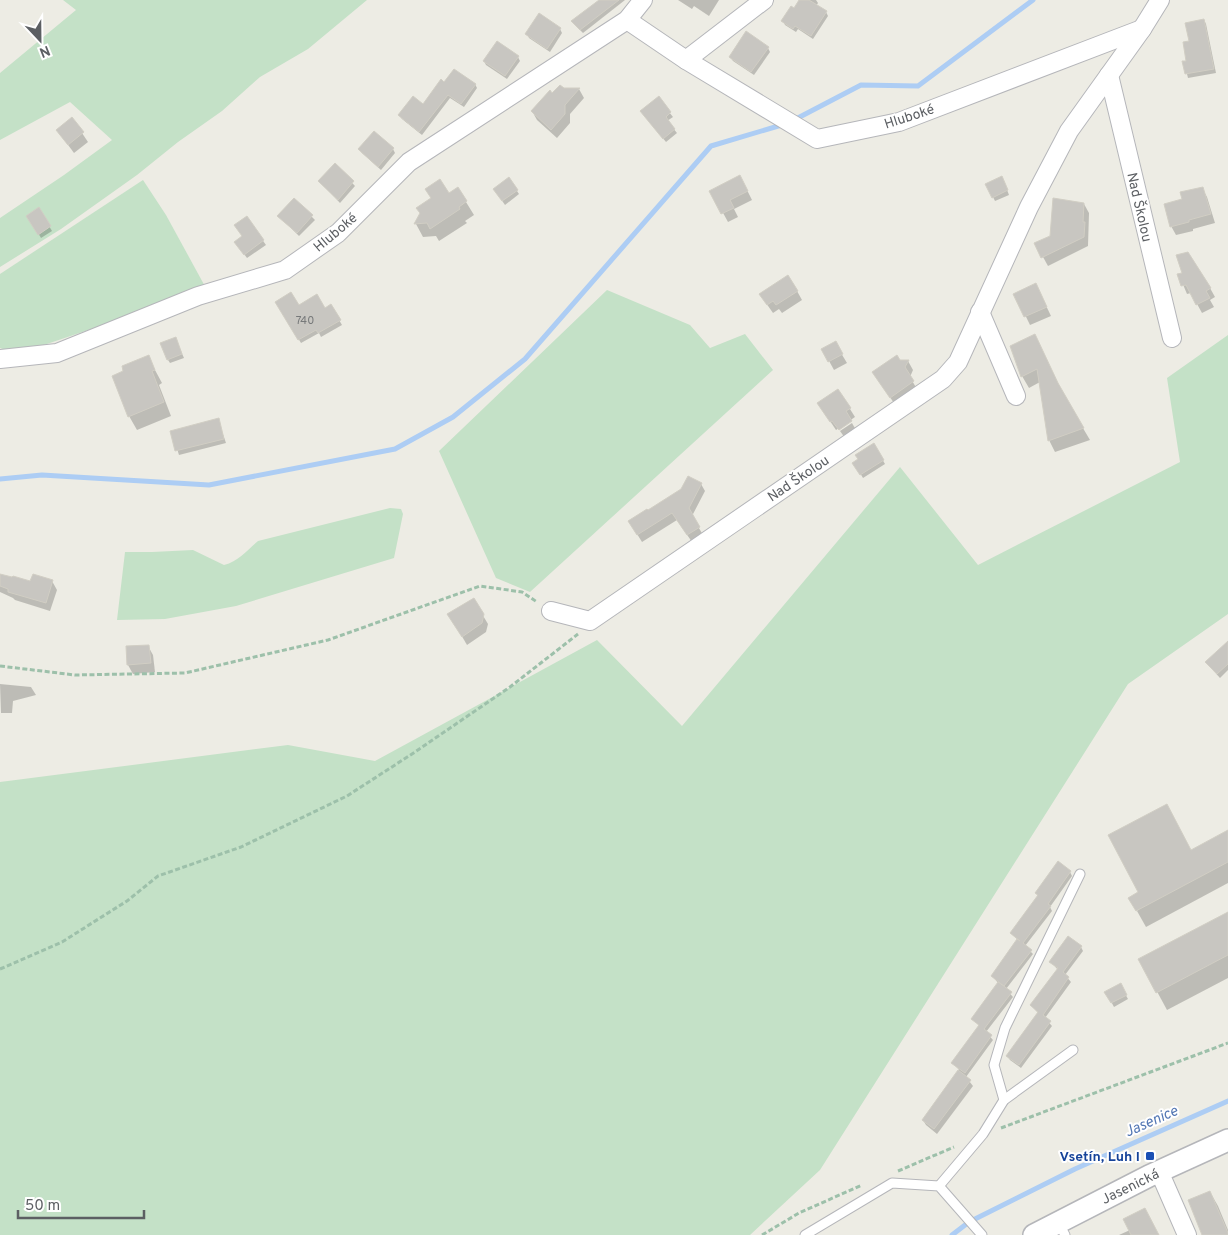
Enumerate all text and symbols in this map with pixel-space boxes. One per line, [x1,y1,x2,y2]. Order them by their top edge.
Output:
north arrow [15,15,65,65]
text: N [36,41,52,60]
street label: Hluboké [882,101,937,134]
street label: Nad Školou [1122,171,1156,244]
street label: Hluboké [311,210,361,256]
house number: 740 [296,314,314,328]
street label: Nad Školou [764,452,833,506]
water label: Jasenice [1122,1102,1182,1143]
place label: Vsetín, Luh I [1059,1149,1140,1166]
marker: Vsetín, Luh I [1144,1150,1156,1162]
street label: Jasenická [1099,1166,1162,1209]
scale bar [18,1188,144,1220]
text: 50 m [25,1197,60,1216]

